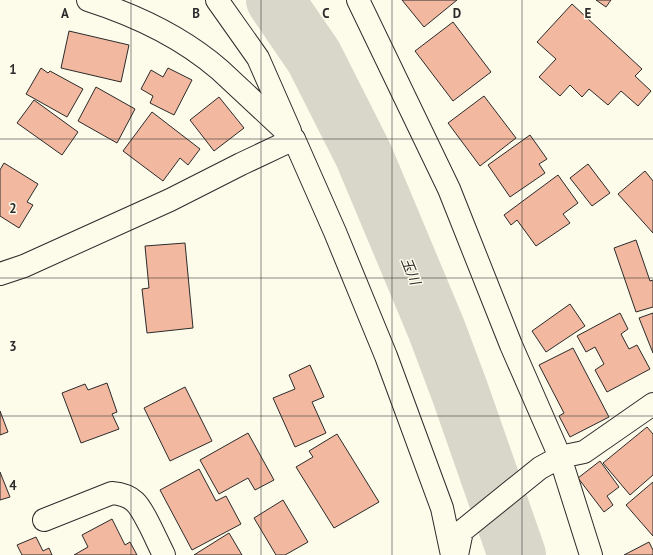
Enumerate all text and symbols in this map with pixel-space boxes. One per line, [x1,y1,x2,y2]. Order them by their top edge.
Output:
text: A [61,5,69,22]
text: B [192,5,200,22]
text: C [322,5,330,22]
text: D [453,5,461,22]
text: E [585,5,592,22]
text: 1 [9,61,17,78]
text: 2 [9,200,17,217]
water label: 玉川 [397,255,425,289]
text: 3 [9,338,17,355]
text: 4 [9,477,17,494]

